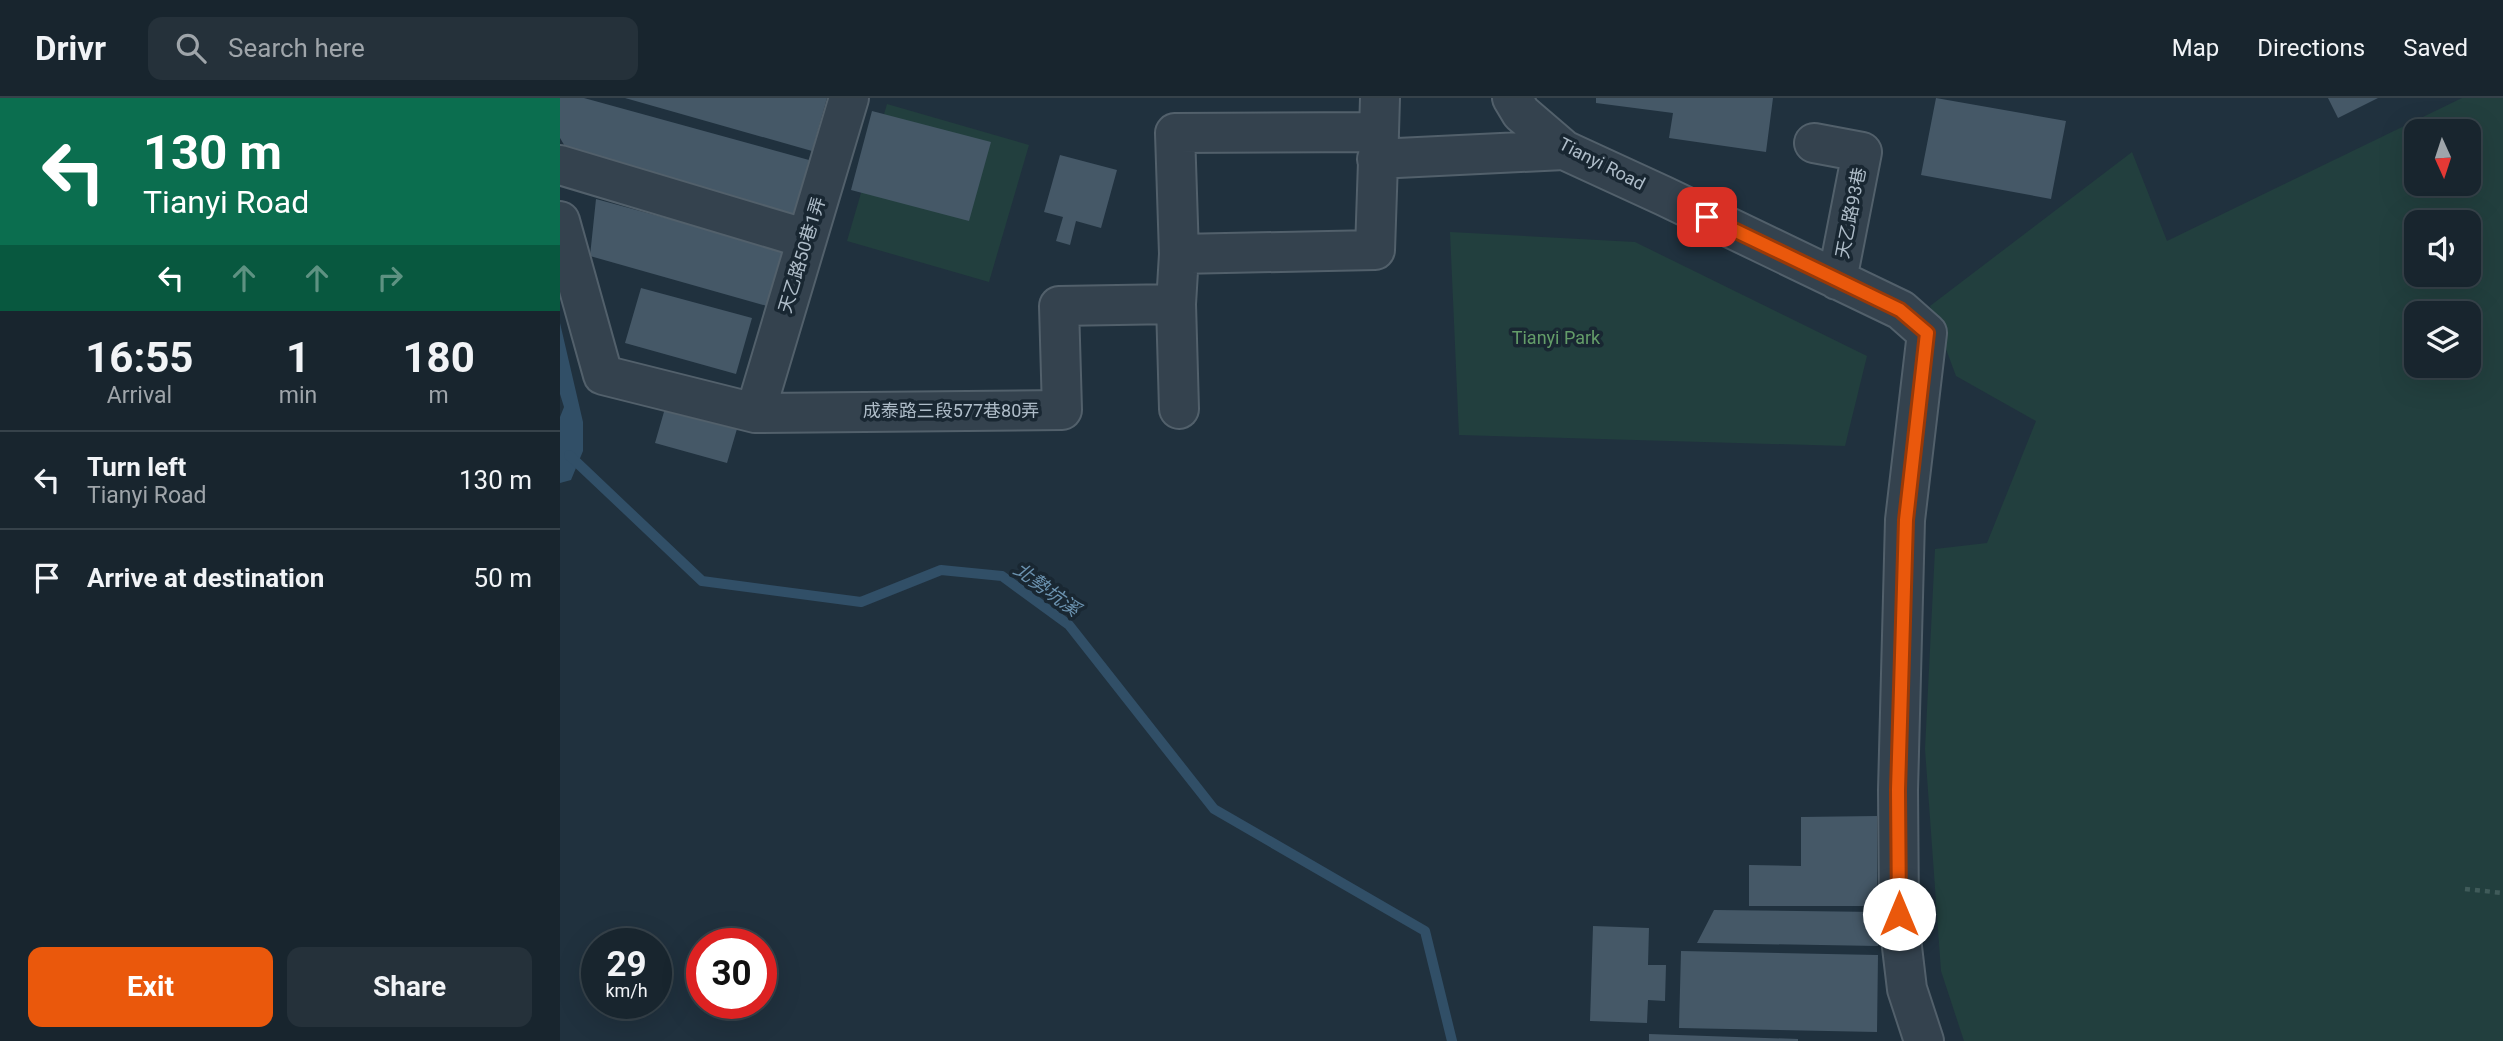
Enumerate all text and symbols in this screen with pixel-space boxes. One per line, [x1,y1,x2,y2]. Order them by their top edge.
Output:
search box [148,17,638,80]
text: Drivr [35,29,106,68]
icon: search [172,29,210,67]
text: Search here [228,33,365,63]
text: Map [2172,34,2219,62]
text: Directions [2257,34,2365,62]
text: Saved [2403,34,2468,62]
north arrow [2404,119,2482,196]
map controls [2404,119,2481,378]
text: 130 m [143,124,282,181]
icon: left [28,126,119,217]
street label: Tianyi Road [1556,133,1649,194]
street label: 天乙路93巷 [1831,166,1870,260]
text: Tianyi Road [143,183,309,221]
pin [1677,187,1737,247]
street label: 天乙路50巷1弄 [774,194,829,315]
icon: arrive [1688,198,1726,236]
button: sound [2404,210,2481,287]
icon: left [152,259,190,297]
icon: ahead [225,259,263,297]
icon: ahead [298,259,336,297]
icon: right [371,259,409,297]
button: layers [2404,301,2481,378]
park label: Tianyi Park [1512,327,1601,348]
text: 16:55 [85,333,193,382]
text: 1 [286,333,310,382]
text: 180 [402,333,475,382]
text: Arrival [107,382,172,409]
text: min [279,382,317,409]
text: m [429,382,449,409]
street label: 成泰路三段577巷80弄 [863,400,1039,421]
text: Turn left [87,452,186,482]
icon: left [28,461,66,499]
text: 130 m [459,465,532,495]
text: Tianyi Road [87,482,206,509]
water label: 北勢坑溪 [1009,558,1087,623]
icon: arrive [28,559,66,597]
text: Arrive at destination [87,563,324,593]
text: 50 m [474,563,532,593]
position arrow [1862,877,1936,951]
speed limit sign: 30 [686,928,777,1019]
text: 29 [606,944,647,985]
button: Exit [28,947,273,1027]
button: Share [287,947,532,1027]
text: km/h [605,980,648,1001]

